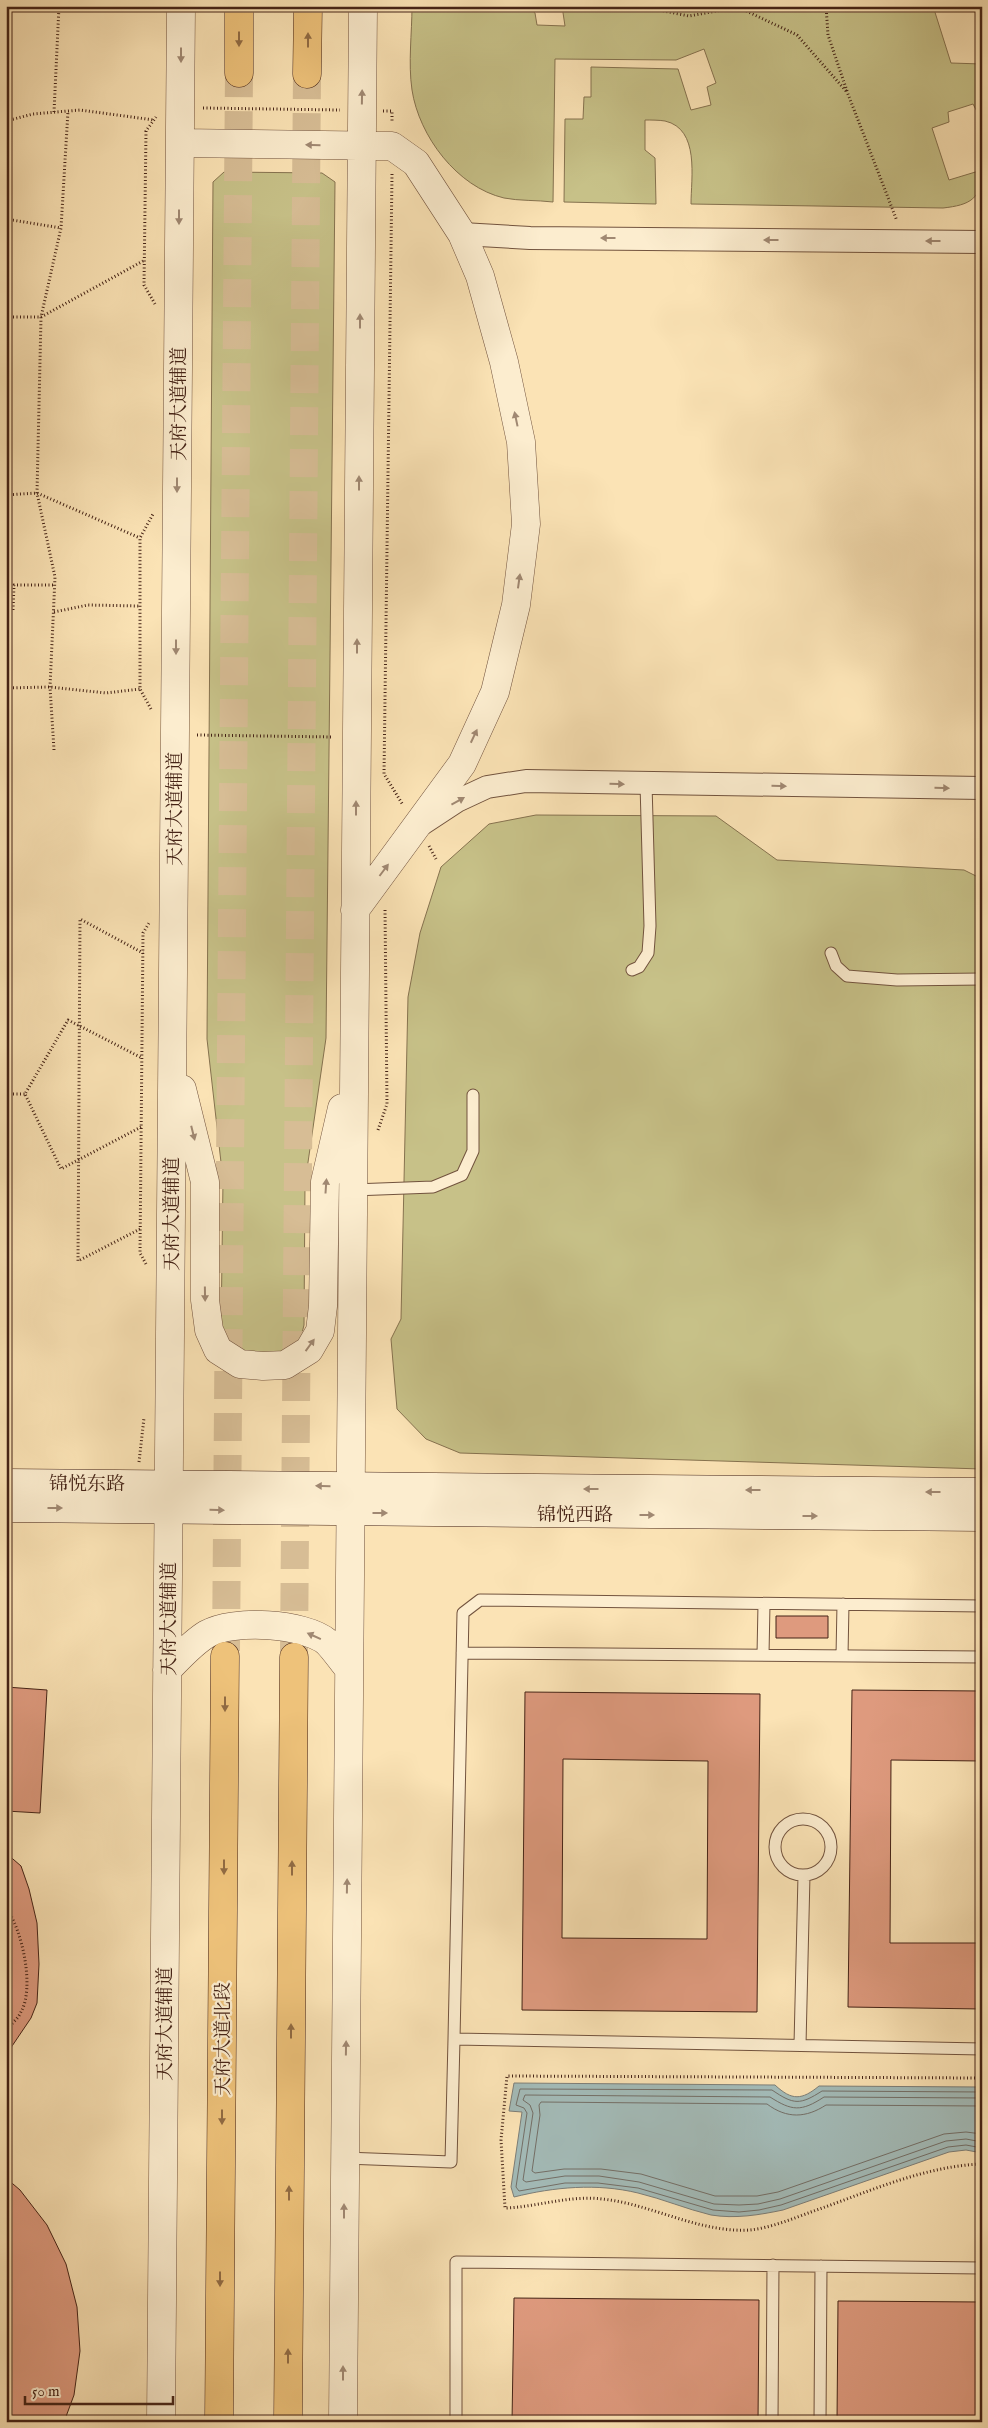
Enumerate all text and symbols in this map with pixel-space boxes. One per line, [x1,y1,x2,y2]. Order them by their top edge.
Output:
one-way arrow [235,32,243,48]
one-way arrow [304,32,312,48]
one-way arrow [177,47,185,63]
one-way arrow [358,88,366,104]
one-way arrow [304,141,320,149]
one-way arrow [175,210,183,226]
one-way arrow [600,234,616,242]
one-way arrow [762,236,778,244]
one-way arrow [925,237,941,245]
one-way arrow [356,313,364,329]
street label: 天府大道辅道 [168,347,192,461]
one-way arrow [512,412,520,427]
one-way arrow [355,475,363,491]
one-way arrow [173,477,181,493]
one-way arrow [515,572,523,588]
one-way arrow [354,638,362,654]
one-way arrow [172,640,180,656]
one-way arrow [471,729,479,743]
street label: 天府大道辅道 [164,752,188,866]
one-way arrow [609,780,625,788]
one-way arrow [771,782,787,790]
one-way arrow [934,784,950,792]
one-way arrow [451,797,465,805]
one-way arrow [352,800,360,816]
one-way arrow [379,863,389,877]
one-way arrow [189,1125,197,1140]
street label: 天府大道辅道 [161,1157,185,1271]
one-way arrow [322,1177,330,1193]
one-way arrow [202,1286,210,1302]
one-way arrow [305,1338,315,1352]
street label: 锦悦东路 [49,1473,125,1497]
one-way arrow [315,1482,331,1490]
one-way arrow [582,1485,598,1493]
one-way arrow [745,1486,761,1494]
one-way arrow [925,1488,941,1496]
one-way arrow [47,1504,63,1512]
street label: 锦悦西路 [537,1504,613,1528]
one-way arrow [210,1506,226,1514]
one-way arrow [372,1509,388,1517]
one-way arrow [640,1511,656,1519]
one-way arrow [802,1512,818,1520]
street label: 天府大道辅道 [158,1562,182,1676]
one-way arrow [307,1632,321,1640]
one-way arrow [221,1697,229,1713]
one-way arrow [220,1859,228,1875]
one-way arrow [288,1860,296,1876]
one-way arrow [343,1877,351,1893]
street label: 天府大道辅道 [154,1967,178,2081]
street label: 天府大道北段 [212,1982,236,2096]
one-way arrow [287,2022,295,2038]
one-way arrow [342,2040,350,2056]
one-way arrow [218,2109,226,2125]
one-way arrow [286,2185,294,2201]
one-way arrow [340,2202,348,2218]
one-way arrow [216,2272,224,2288]
one-way arrow [284,2347,292,2363]
one-way arrow [339,2365,347,2381]
scale bar [25,2373,172,2405]
text: 50 m [32,2382,60,2401]

